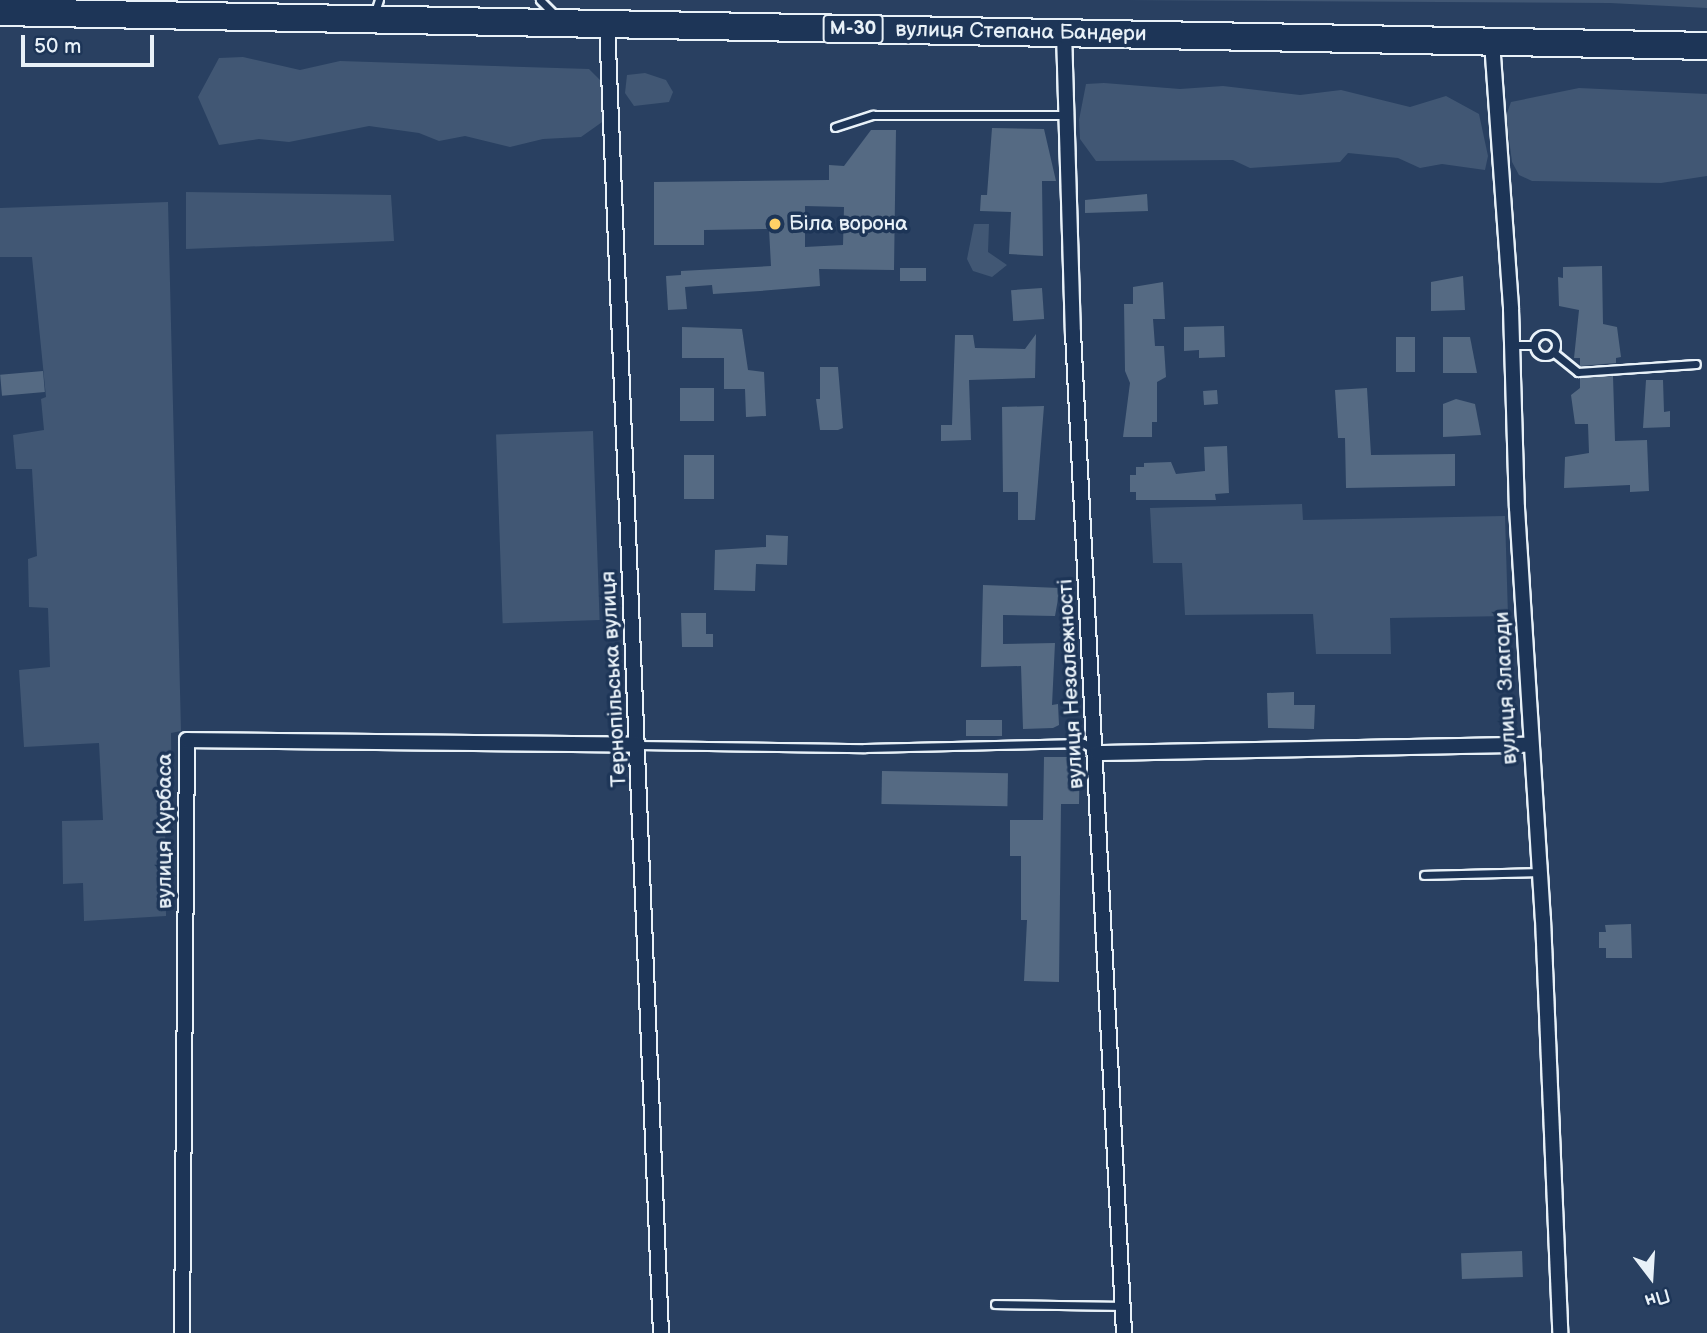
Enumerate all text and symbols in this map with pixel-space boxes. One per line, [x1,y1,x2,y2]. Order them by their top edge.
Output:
road number: М-30 [822,14,884,44]
street label: вулиця Степана Бандери [895,17,1147,47]
scale bar [24,21,158,65]
text: 50 m [34,34,81,59]
place label: Біла ворона [789,211,908,237]
marker: Біла ворона [767,216,783,232]
street label: Тернопільська вулиця [596,570,632,788]
street label: вулиця Незалежності [1053,578,1089,790]
street label: вулиця Злагоди [1489,611,1523,765]
street label: вулиця Курбаса [152,753,178,909]
north arrow [1616,1242,1686,1312]
text: Пн [1642,1283,1673,1312]

